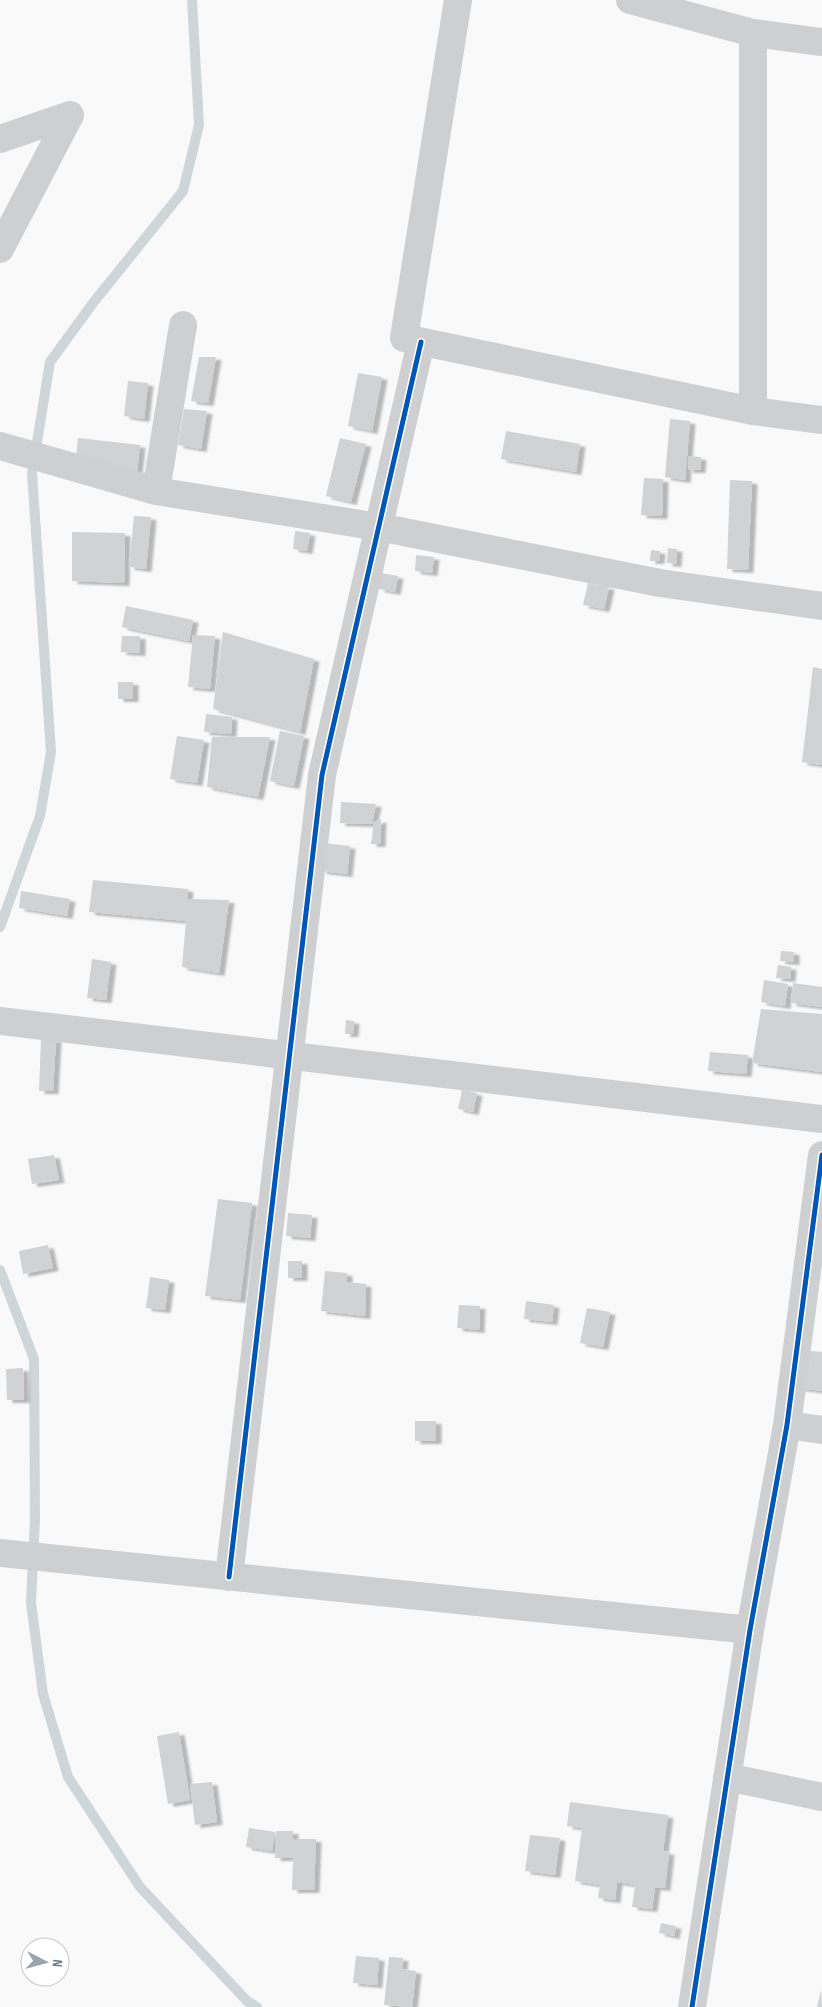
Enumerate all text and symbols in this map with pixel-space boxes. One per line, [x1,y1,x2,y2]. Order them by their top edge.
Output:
north arrow [20,1937,70,1987]
text: N [49,1959,66,1968]

